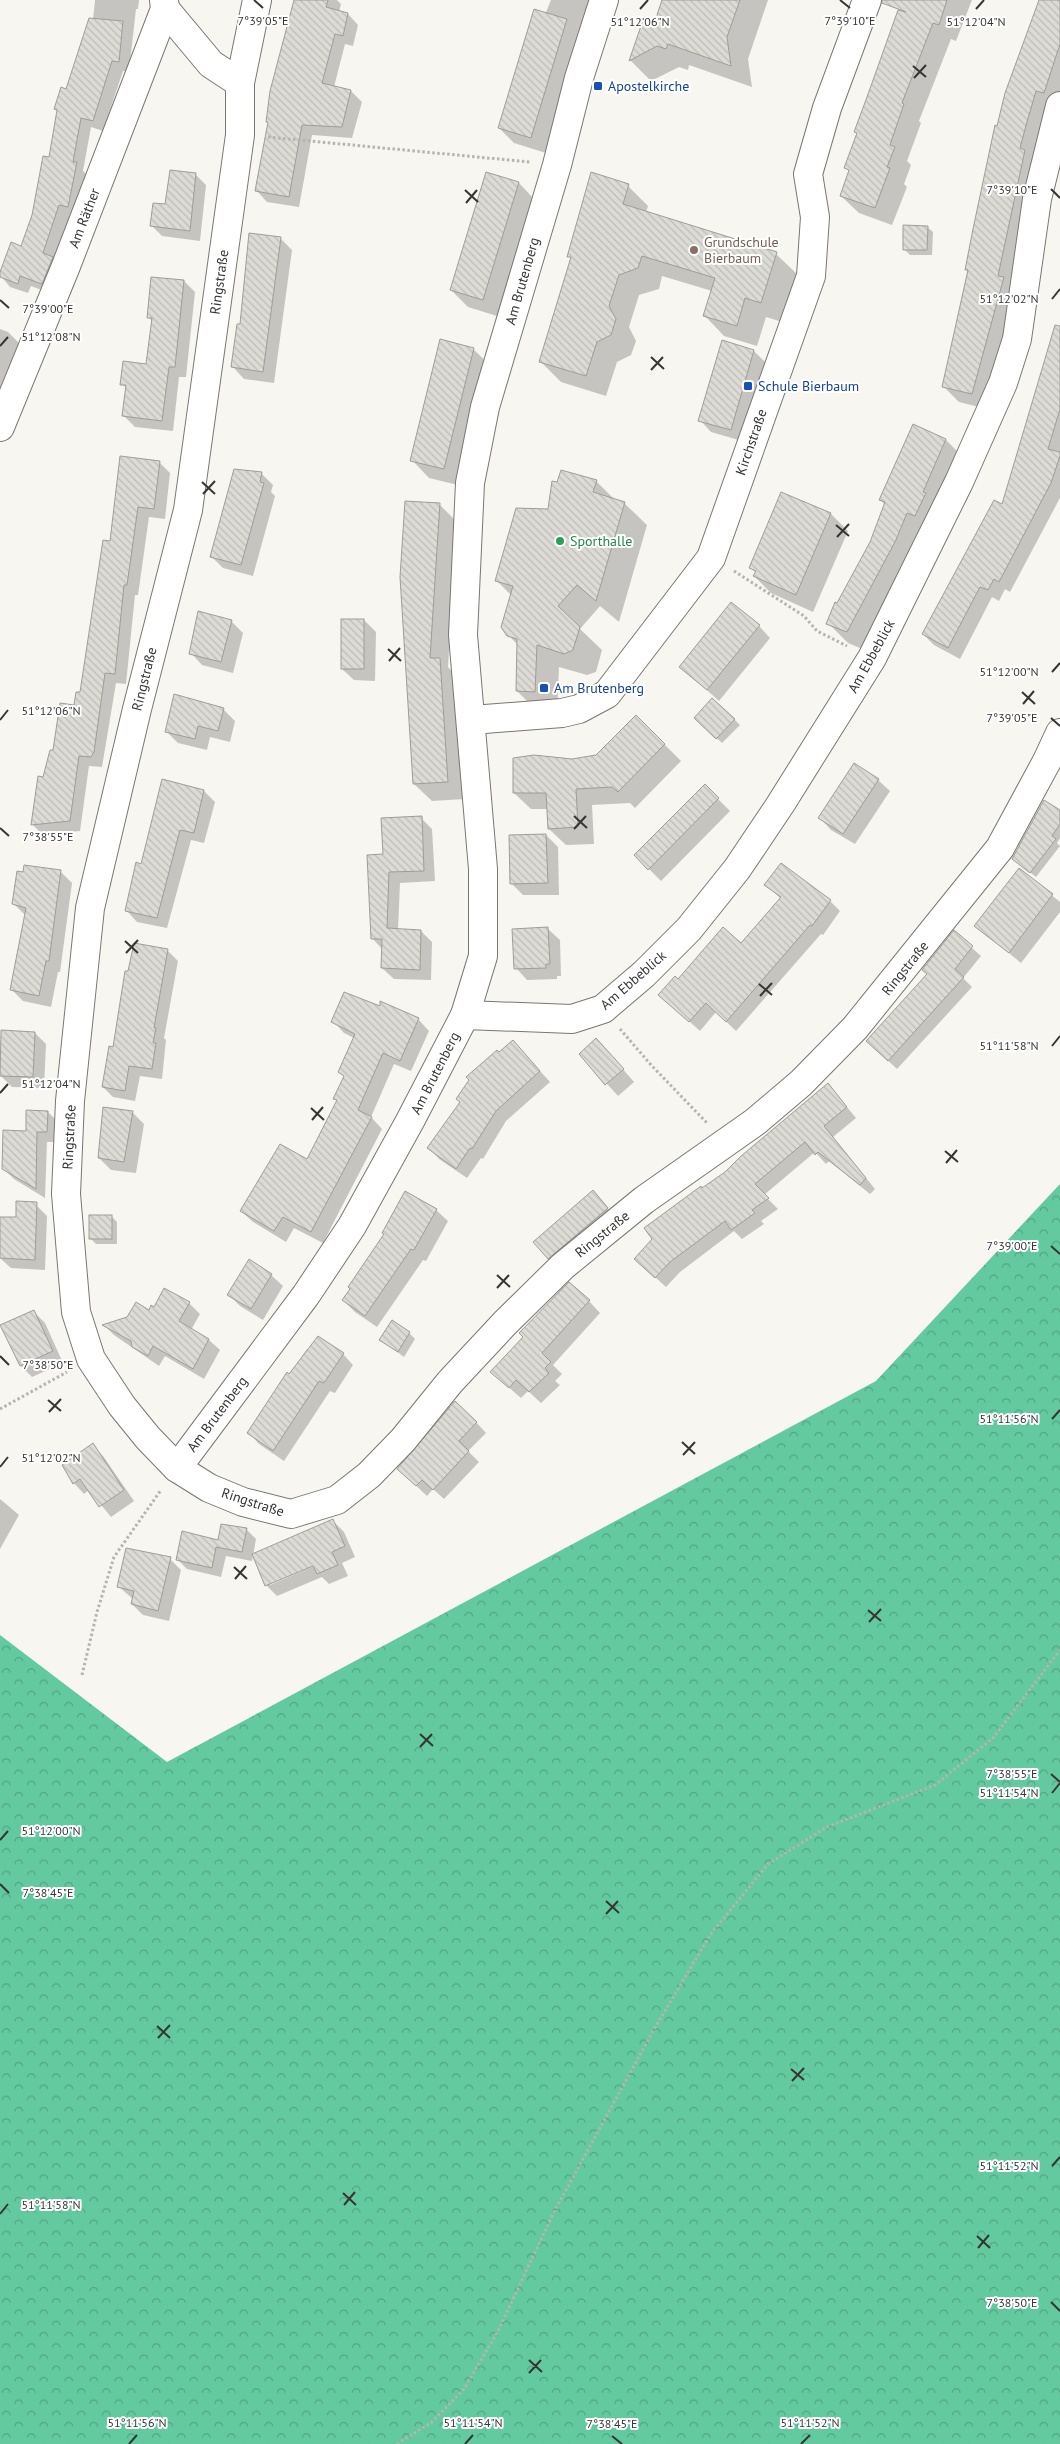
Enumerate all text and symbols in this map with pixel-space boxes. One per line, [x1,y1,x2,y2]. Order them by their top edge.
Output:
text: 7°39'05"E [238,13,288,28]
text: 7°39'10"E [825,13,875,28]
text: 51°12'06"N [610,14,670,29]
text: 51°12'04"N [946,14,1006,29]
place label: Apostelkirche [608,77,689,95]
marker: Apostelkirche [592,80,604,92]
text: 7°39'10"E [987,182,1037,197]
street label: Am Räther [64,185,104,251]
place label: Grundschule Bierbaum [704,233,779,267]
street label: Am Brutenberg [501,235,543,327]
marker: Grundschule Bierbaum [688,244,700,256]
street label: Ringstraße [206,249,232,315]
text: 51°12'02"N [979,291,1039,306]
text: 7°39'00"E [23,301,73,316]
text: 51°12'08"N [21,329,81,344]
place label: Schule Bierbaum [758,377,859,395]
marker: Schule Bierbaum [742,380,754,392]
street label: Kirchstraße [731,407,771,477]
place label: Sporthalle [570,532,632,550]
marker: Sporthalle [554,535,566,547]
street label: Am Ebbeblick [843,616,899,696]
street label: Ringstraße [127,645,161,713]
text: 51°12'00"N [979,664,1039,679]
place label: Am Brutenberg [554,679,644,697]
marker: Am Brutenberg [538,682,550,694]
text: 51°12'06"N [21,703,81,718]
text: 7°39'05"E [987,710,1037,725]
text: 7°38'55"E [23,829,73,844]
street label: Ringstraße [878,937,932,999]
street label: Am Ebbeblick [596,946,670,1014]
street label: Am Brutenberg [407,1029,463,1117]
text: 51°11'58"N [979,1038,1039,1053]
text: 51°12'04"N [21,1076,81,1091]
street label: Ringstraße [58,1104,80,1170]
street label: Ringstraße [571,1207,633,1261]
text: 7°39'00"E [987,1238,1037,1253]
text: 7°38'50"E [23,1357,73,1372]
street label: Am Brutenberg [183,1373,251,1455]
text: 51°11'56"N [979,1411,1039,1426]
text: 51°12'02"N [21,1450,81,1465]
street label: Ringstraße [219,1483,287,1521]
text: 7°38'55"E [987,1766,1037,1781]
text: 51°11'54"N [979,1785,1039,1800]
text: 51°12'00"N [21,1823,81,1838]
text: 7°38'45"E [23,1885,73,1900]
text: 51°11'52"N [979,2158,1039,2173]
text: 51°11'58"N [21,2197,81,2212]
text: 7°38'50"E [987,2295,1037,2310]
text: 51°11'56"N [107,2415,167,2430]
text: 51°11'54"N [443,2415,503,2430]
text: 51°11'52"N [780,2415,840,2430]
text: 7°38'45"E [587,2416,637,2431]

